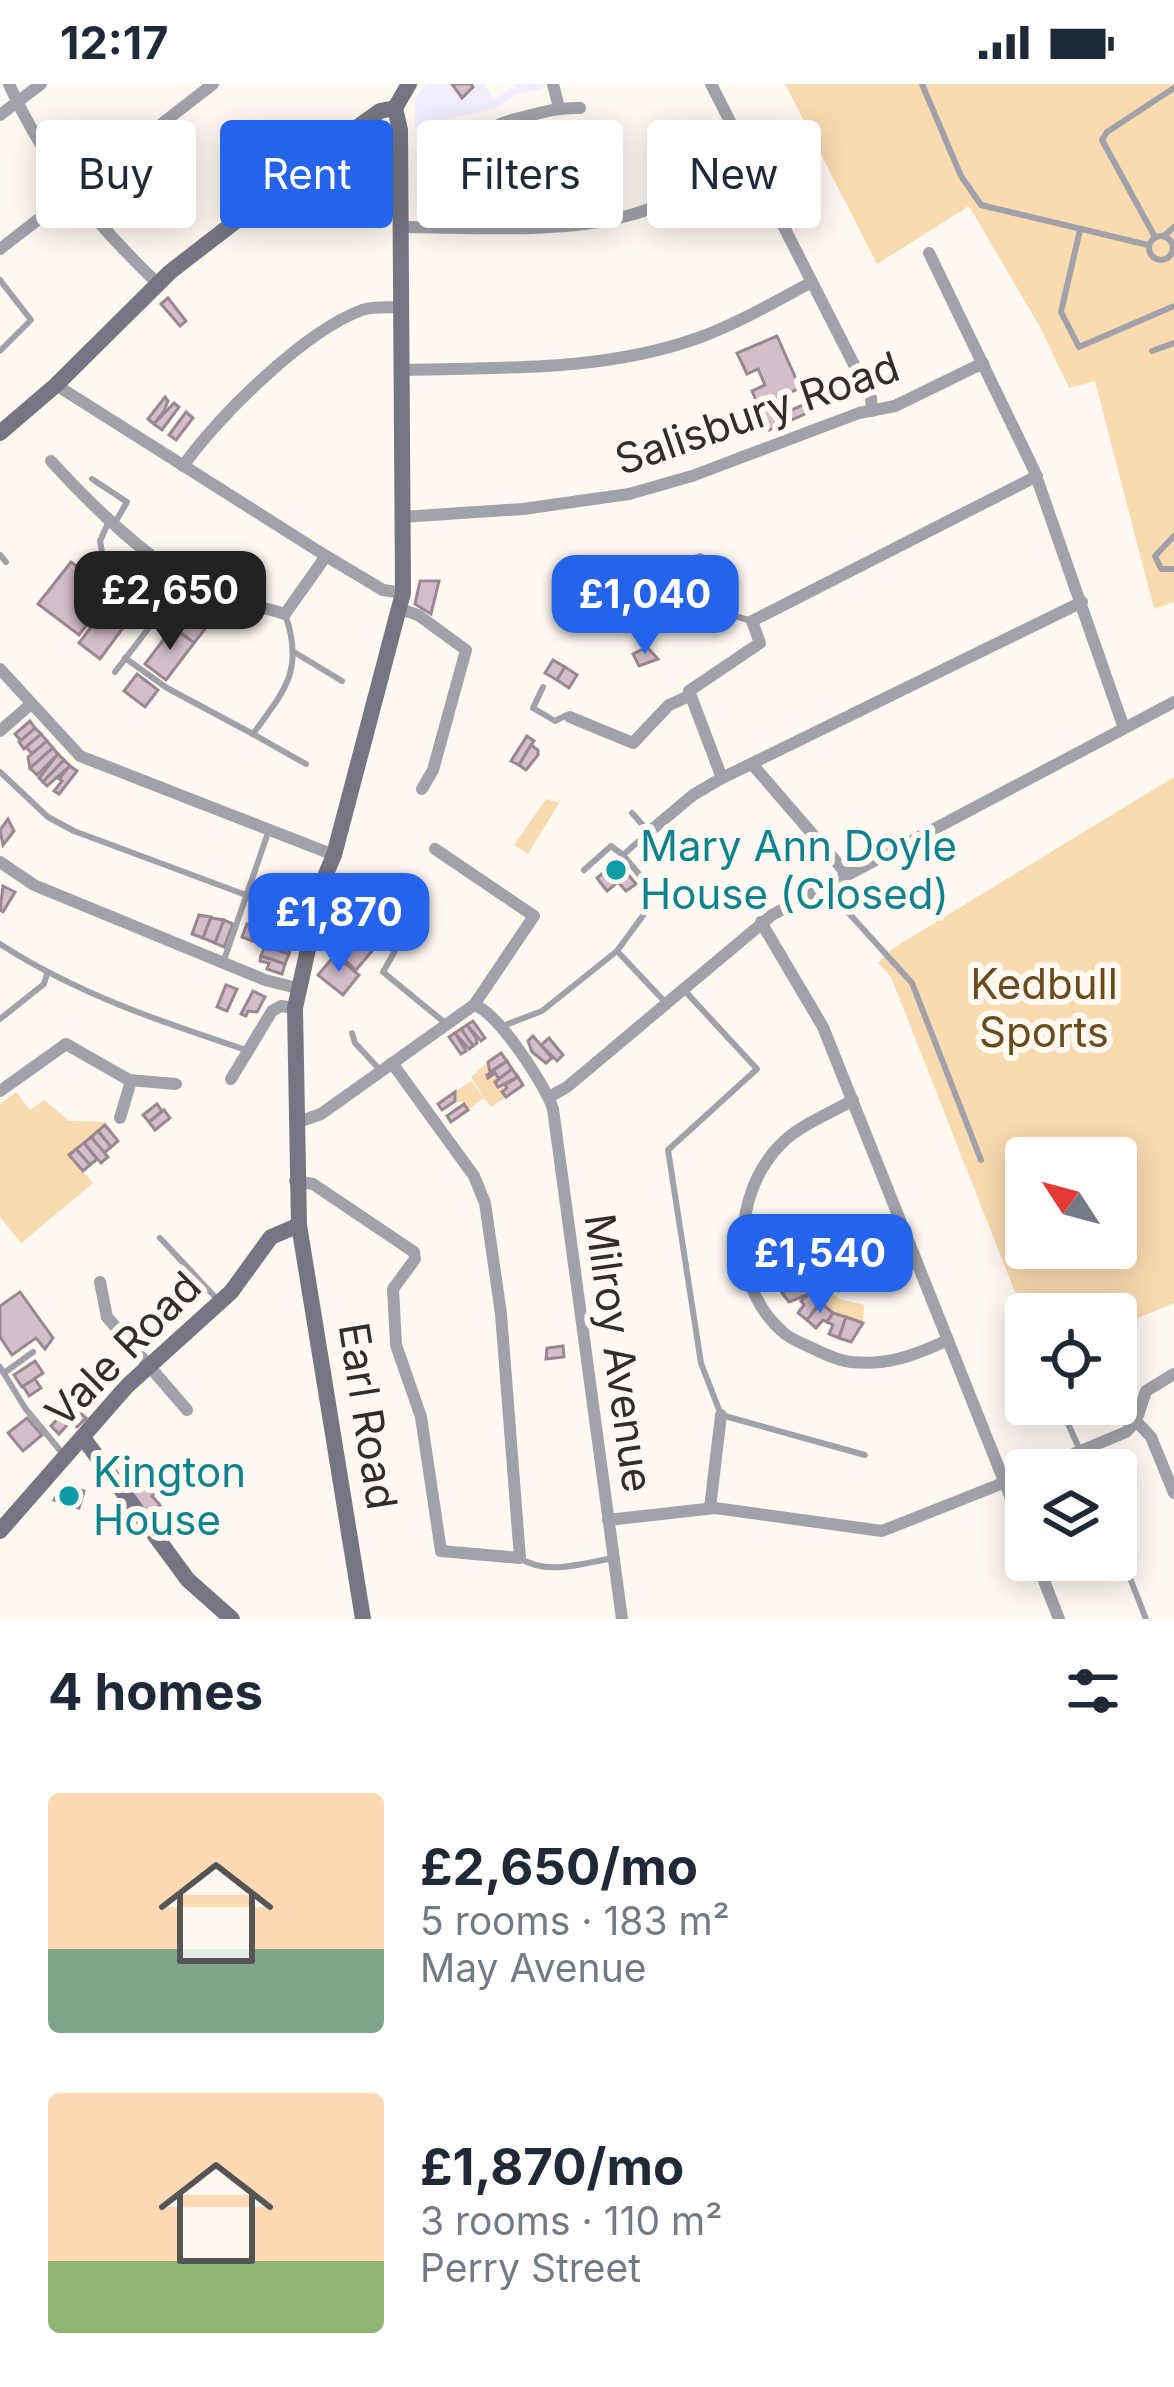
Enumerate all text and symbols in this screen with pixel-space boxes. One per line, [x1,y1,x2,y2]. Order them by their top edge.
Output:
text: 12:17 [60,15,168,70]
chip: Buy [36,120,196,228]
chip: Rent [220,120,393,228]
chip: Filters [417,120,623,228]
chip: New [647,120,821,228]
street label: Salisbury Road [608,340,905,485]
pin: £2,650 [72,551,268,653]
pin: £1,040 [547,555,743,657]
text: £2,650 [101,566,239,613]
text: £1,040 [579,570,711,617]
place label: Mary Ann Doyle House (Closed) [640,820,957,919]
marker: Mary Ann Doyle House (Closed) [603,857,629,883]
pin: £1,870 [241,873,437,975]
text: £1,870 [275,888,403,935]
park label: Kedbull Sports [970,958,1118,1057]
north arrow [1005,1137,1137,1269]
map controls [1005,1137,1137,1581]
street label: Milroy Avenue [575,1210,664,1495]
pin: £1,540 [722,1214,918,1316]
text: £1,540 [754,1229,886,1276]
street label: Vale Road [35,1261,211,1437]
button: locate [1005,1293,1137,1425]
street label: Earl Road [329,1319,408,1513]
place label: Kington House [93,1446,246,1545]
button: layers [1005,1449,1137,1581]
marker: Kington House [56,1483,82,1509]
icon: filters [1060,1658,1126,1724]
text: 4 homes [48,1661,263,1722]
text: £2,650/mo [420,1836,698,1897]
icon: home [144,1841,288,1985]
text: 5 rooms · 183 m² [420,1897,730,1944]
text: May Avenue [420,1944,646,1991]
text: £1,870/mo [420,2136,684,2197]
icon: home [144,2141,288,2285]
text: 3 rooms · 110 m² [420,2197,722,2244]
text: Perry Street [420,2244,641,2291]

